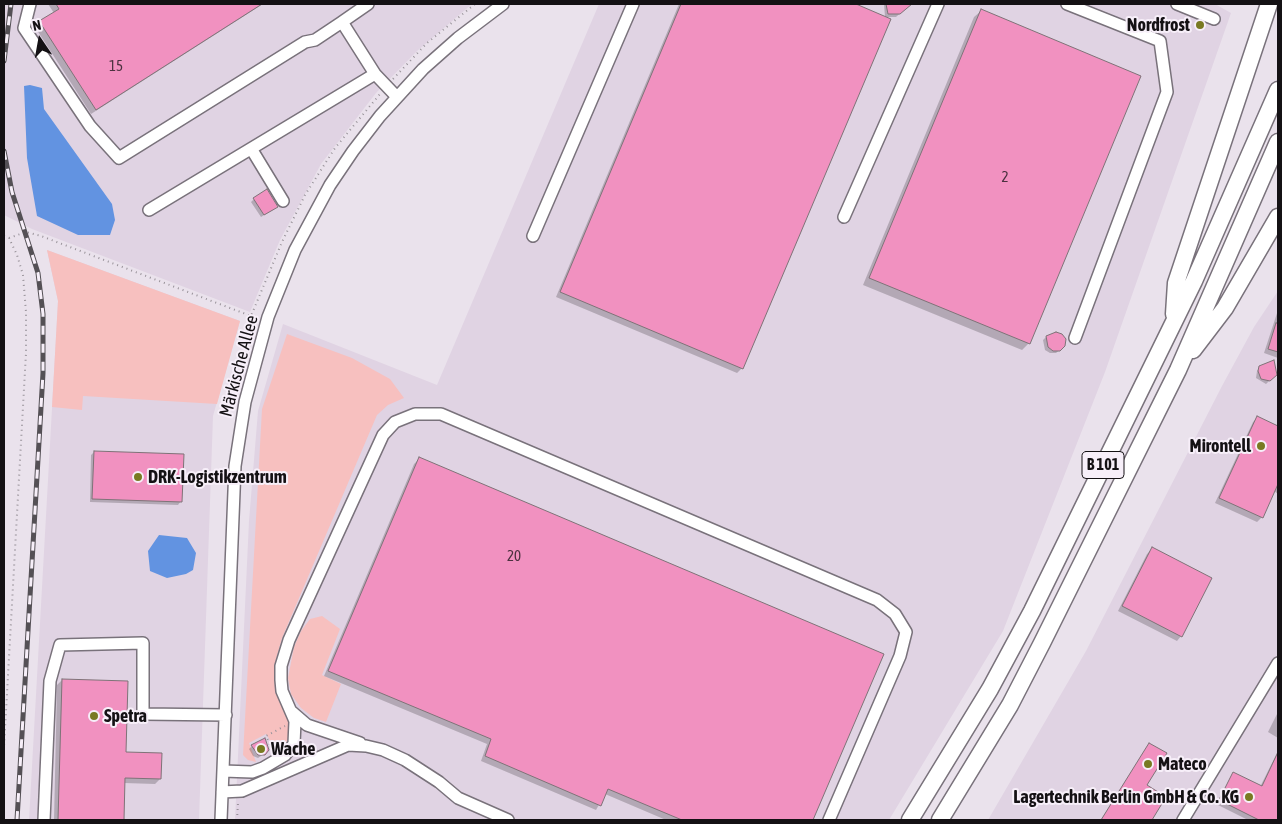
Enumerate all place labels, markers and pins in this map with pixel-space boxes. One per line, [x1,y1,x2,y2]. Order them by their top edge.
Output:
place label: Nordfrost [1127,14,1190,36]
marker: Nordfrost [1194,19,1206,31]
place label: Mirontell [1190,435,1251,457]
marker: Mirontell [1255,440,1267,452]
place label: DRK-Logistikzentrum [148,466,287,488]
marker: DRK-Logistikzentrum [132,471,144,483]
place label: Spetra [104,705,147,727]
marker: Spetra [88,710,100,722]
place label: Wache [271,738,315,760]
marker: Wache [255,743,267,755]
place label: Mateco [1158,753,1207,775]
marker: Mateco [1142,758,1154,770]
place label: Lagertechnik Berlin GmbH & Co. KG [1013,786,1239,808]
marker: Lagertechnik Berlin GmbH & Co. KG [1243,791,1255,803]

